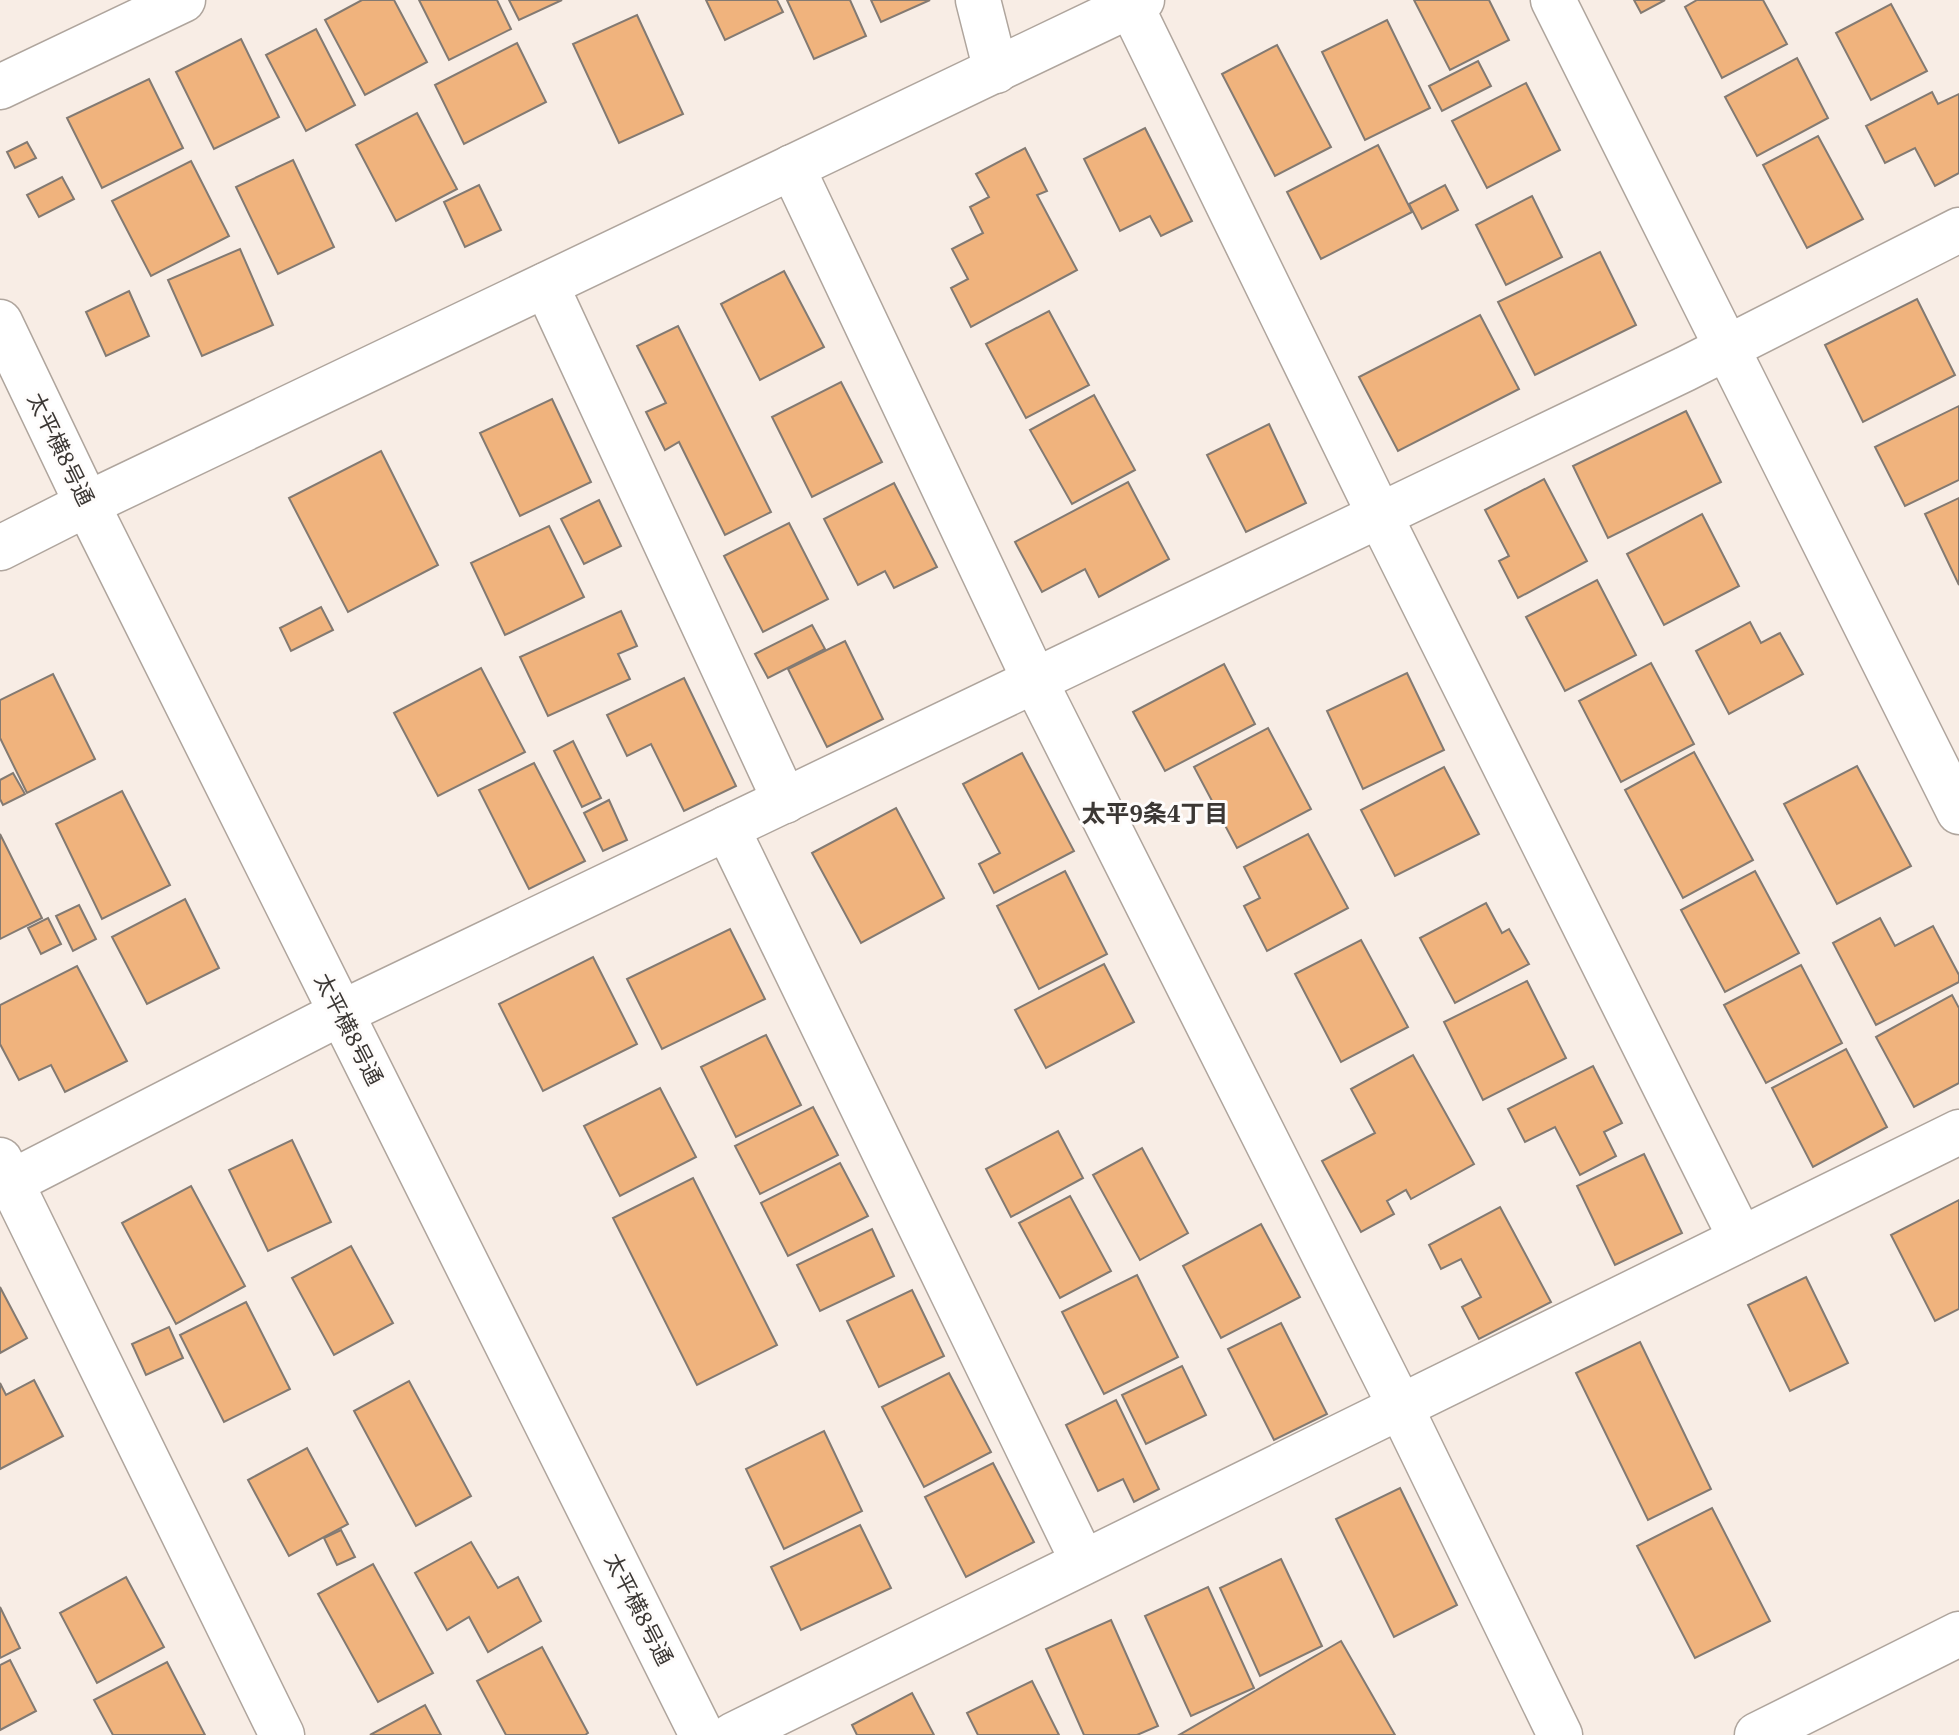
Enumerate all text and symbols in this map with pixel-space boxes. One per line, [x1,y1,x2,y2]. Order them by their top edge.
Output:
street label: 太平横8号通 [22,387,102,510]
district label: 太平9条4丁目 [1081,796,1229,829]
street label: 太平横8号通 [309,967,391,1090]
street label: 太平横8号通 [599,1547,681,1670]

